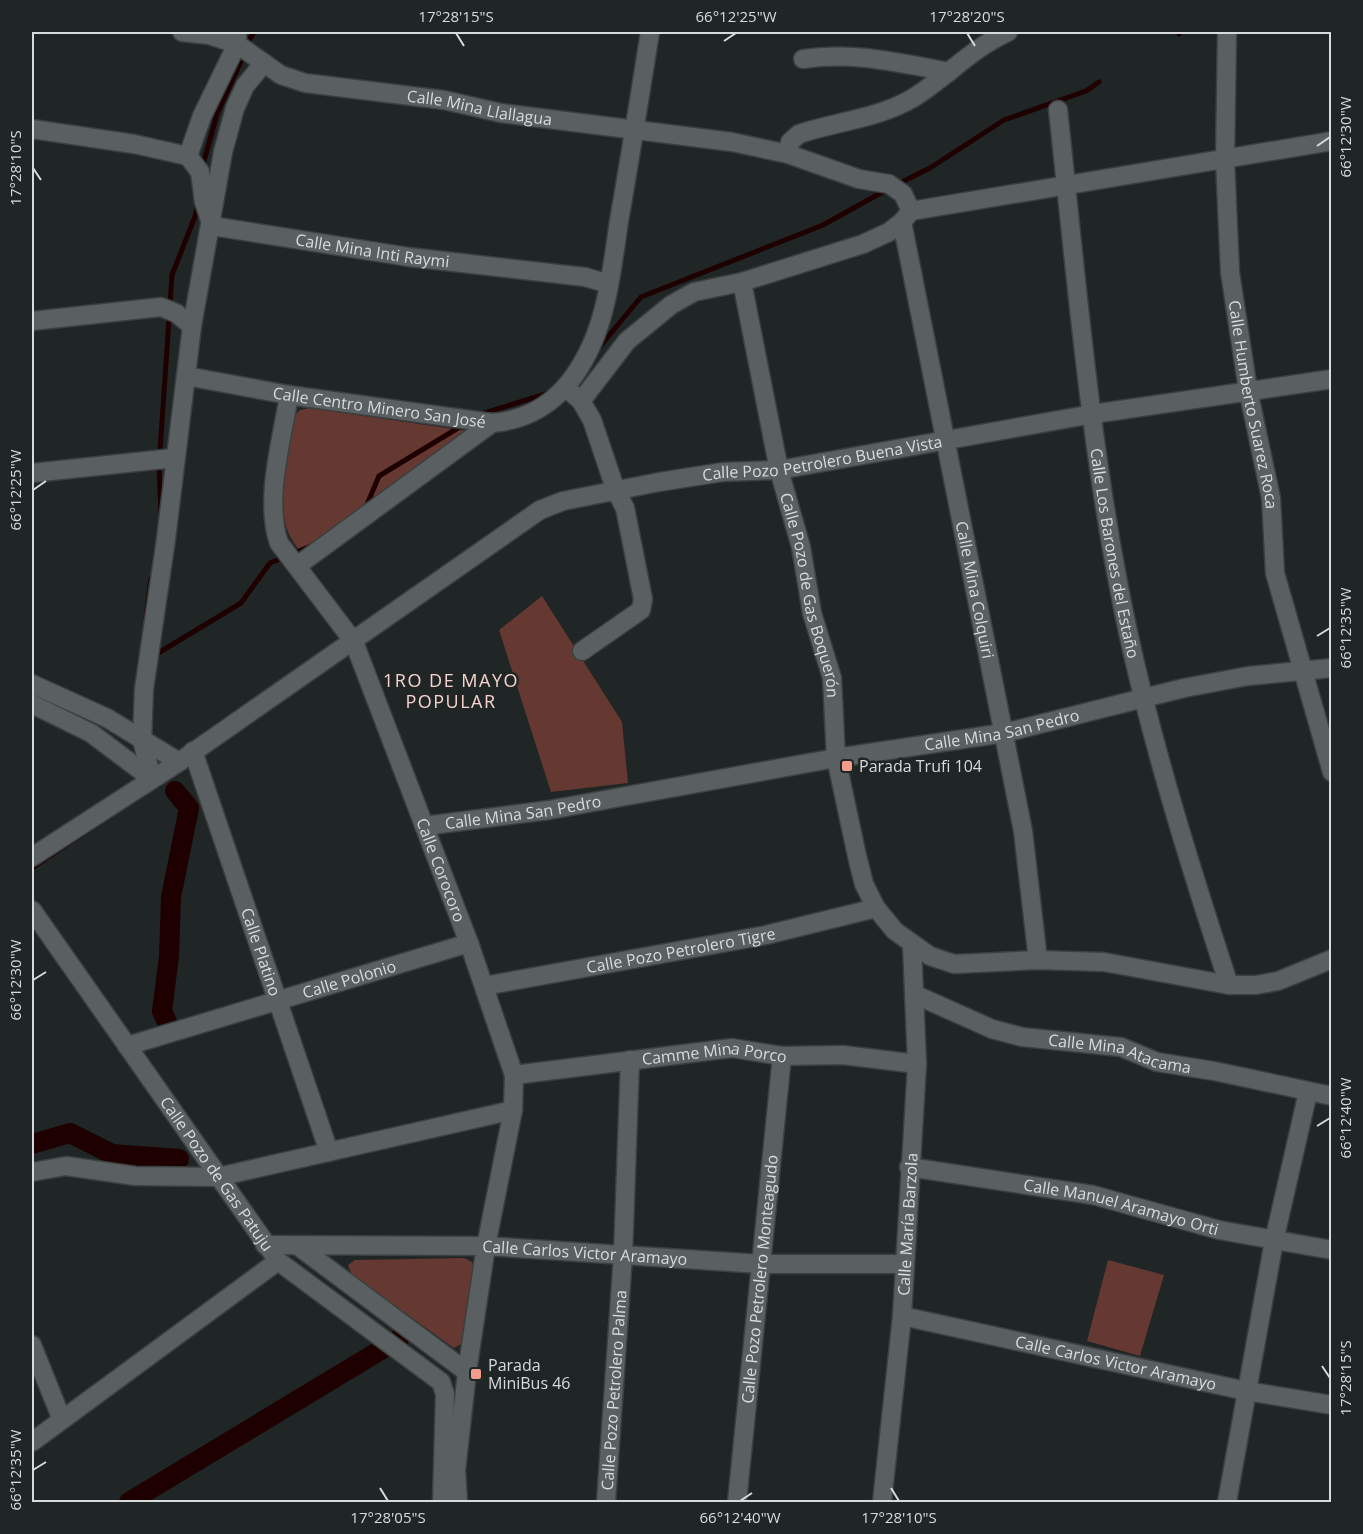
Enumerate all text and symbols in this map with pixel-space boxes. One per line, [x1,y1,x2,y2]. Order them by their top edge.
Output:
text: 17°28'15"S [418,6,494,26]
text: 66°12'25"W [696,6,777,26]
text: 17°28'20"S [929,6,1005,26]
street label: Calle Mina Llallagua [406,85,553,130]
text: 66°12'30"W [1335,96,1355,178]
text: 17°28'10"S [5,130,25,206]
street label: Calle Mina Inti Raymi [294,228,451,273]
street label: Calle Humberto Suarez Roca [1223,299,1283,510]
street label: Calle Centro Minero San José [271,381,487,433]
street label: Calle Pozo Petrolero Buena Vista [701,430,944,486]
street label: Calle Los Barones del Estaño [1085,447,1145,661]
text: 66°12'25"W [5,449,25,531]
street label: Calle Pozo de Gas Boquerón [775,490,844,698]
street label: Calle Mina Colquiri [951,519,999,660]
text: 66°12'35"W [1335,587,1355,669]
district label: 1RO DE MAYO POPULAR [383,668,519,713]
street label: Calle Mina San Pedro [923,704,1082,756]
place label: Parada Trufi 104 [859,755,982,777]
marker: Parada Trufi 104 [840,759,854,773]
street label: Calle Mina San Pedro [444,790,603,834]
street label: Calle Corocoro [411,815,471,925]
street label: Calle Platino [236,905,286,999]
street label: Calle Pozo Petrolero Tigre [585,922,778,978]
text: 66°12'30"W [5,939,25,1021]
street label: Calle Polonio [300,955,399,1004]
street label: Calle Mina Atacama [1047,1029,1193,1078]
street label: Camme Mina Porco [641,1037,788,1070]
text: 66°12'40"W [1335,1077,1355,1159]
street label: Calle Pozo de Gas Patuju [155,1092,279,1255]
street label: Calle María Barzola [892,1152,923,1296]
street label: Calle Pozo Petrolero Monteagudo [736,1154,783,1405]
street label: Calle Manuel Aramayo Orti [1022,1174,1221,1240]
street label: Calle Carlos Victor Aramayo [482,1235,688,1270]
street label: Calle Pozo Petrolero Palma [596,1289,632,1491]
street label: Calle Carlos Victor Aramayo [1013,1330,1219,1395]
text: 17°28'15"S [1335,1340,1355,1416]
place label: Parada MiniBus 46 [488,1354,571,1394]
marker: Parada MiniBus 46 [469,1367,483,1381]
text: 66°12'35"W [5,1429,25,1511]
text: 17°28'05"S [350,1507,426,1527]
text: 66°12'40"W [700,1507,781,1527]
text: 17°28'10"S [861,1507,937,1527]

